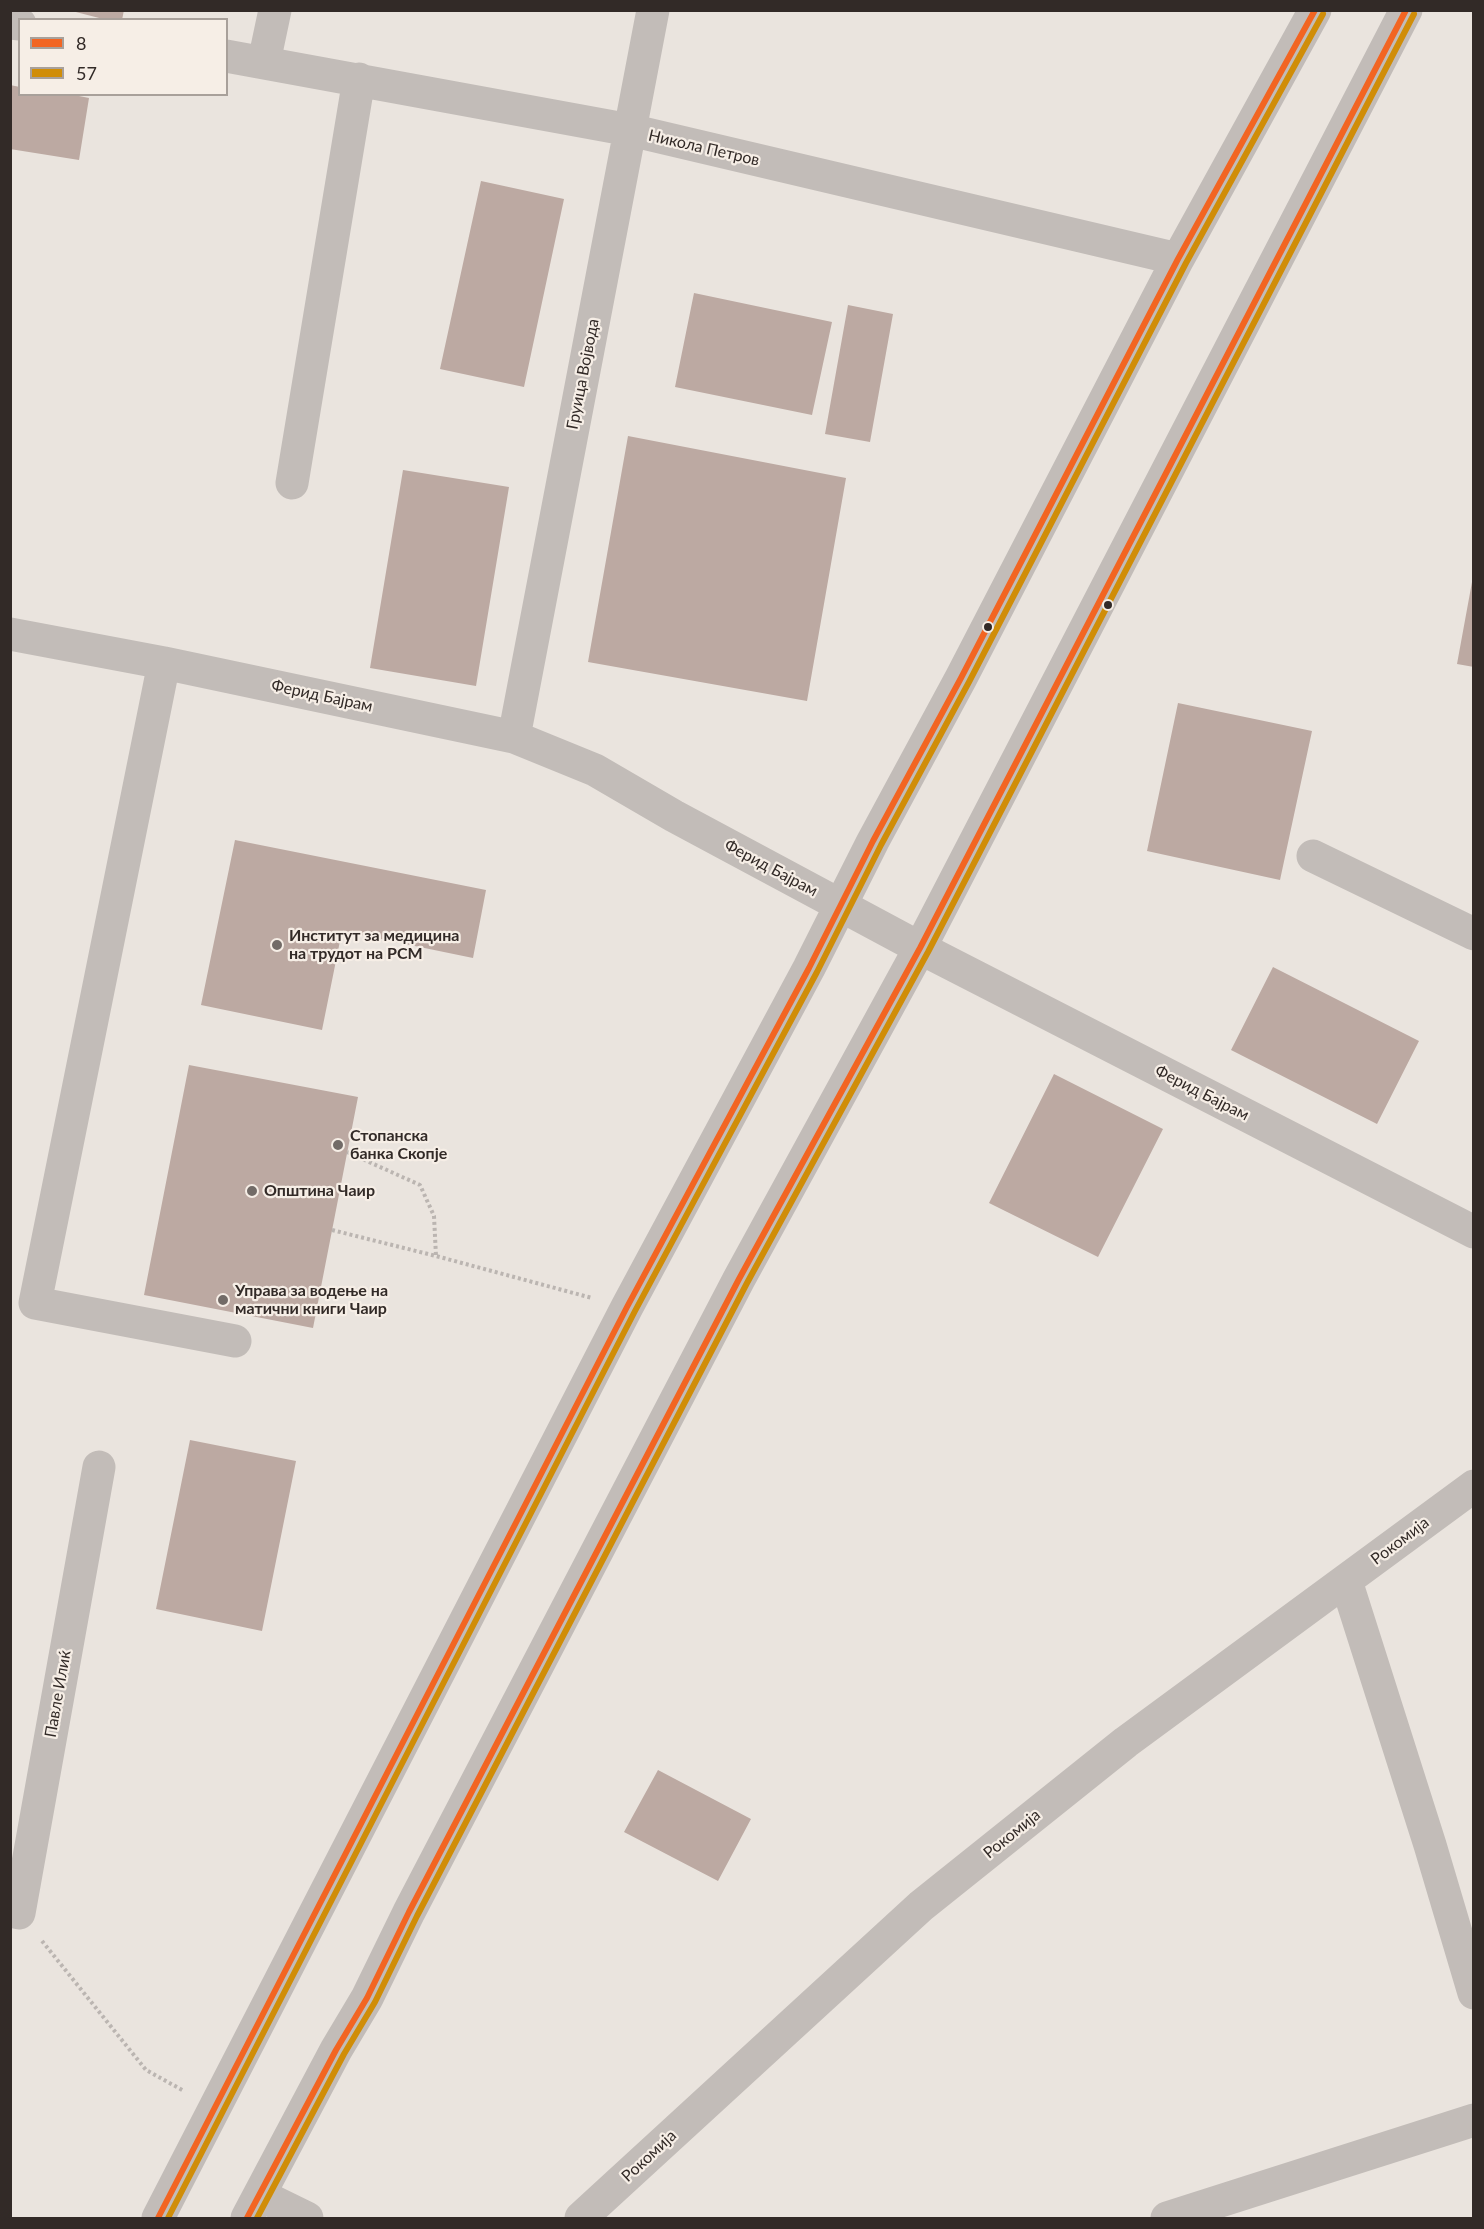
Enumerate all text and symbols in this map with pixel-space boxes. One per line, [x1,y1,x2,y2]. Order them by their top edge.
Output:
legend [18,18,228,96]
text: 8 [76,32,86,54]
text: 57 [76,62,97,84]
street label: Никола Петров [647,126,761,170]
street label: Груица Војвода [563,317,603,431]
unlabelled marker [1102,599,1114,611]
unlabelled marker [982,621,994,633]
street label: Ферид Бајрам [270,676,374,716]
street label: Ферид Бајрам [721,835,821,901]
place label: Институт за медицина на трудот на РСМ [289,926,459,964]
marker: Институт за медицина на трудот на РСМ [270,938,284,952]
street label: Ферид Бајрам [1152,1061,1252,1125]
place label: Стопанска банка Скопје [350,1126,447,1164]
marker: Стопанска банка Скопје [331,1138,345,1152]
place label: Општина Чаир [264,1181,375,1201]
marker: Општина Чаир [245,1184,259,1198]
place label: Управа за водење на матични книги Чаир [235,1281,388,1319]
marker: Управа за водење на матични книги Чаир [216,1293,230,1307]
street label: Рокомија [1367,1513,1433,1569]
street label: Павле Илиќ [41,1649,75,1739]
street label: Рокомија [980,1805,1044,1863]
street label: Рокомија [618,2126,680,2186]

